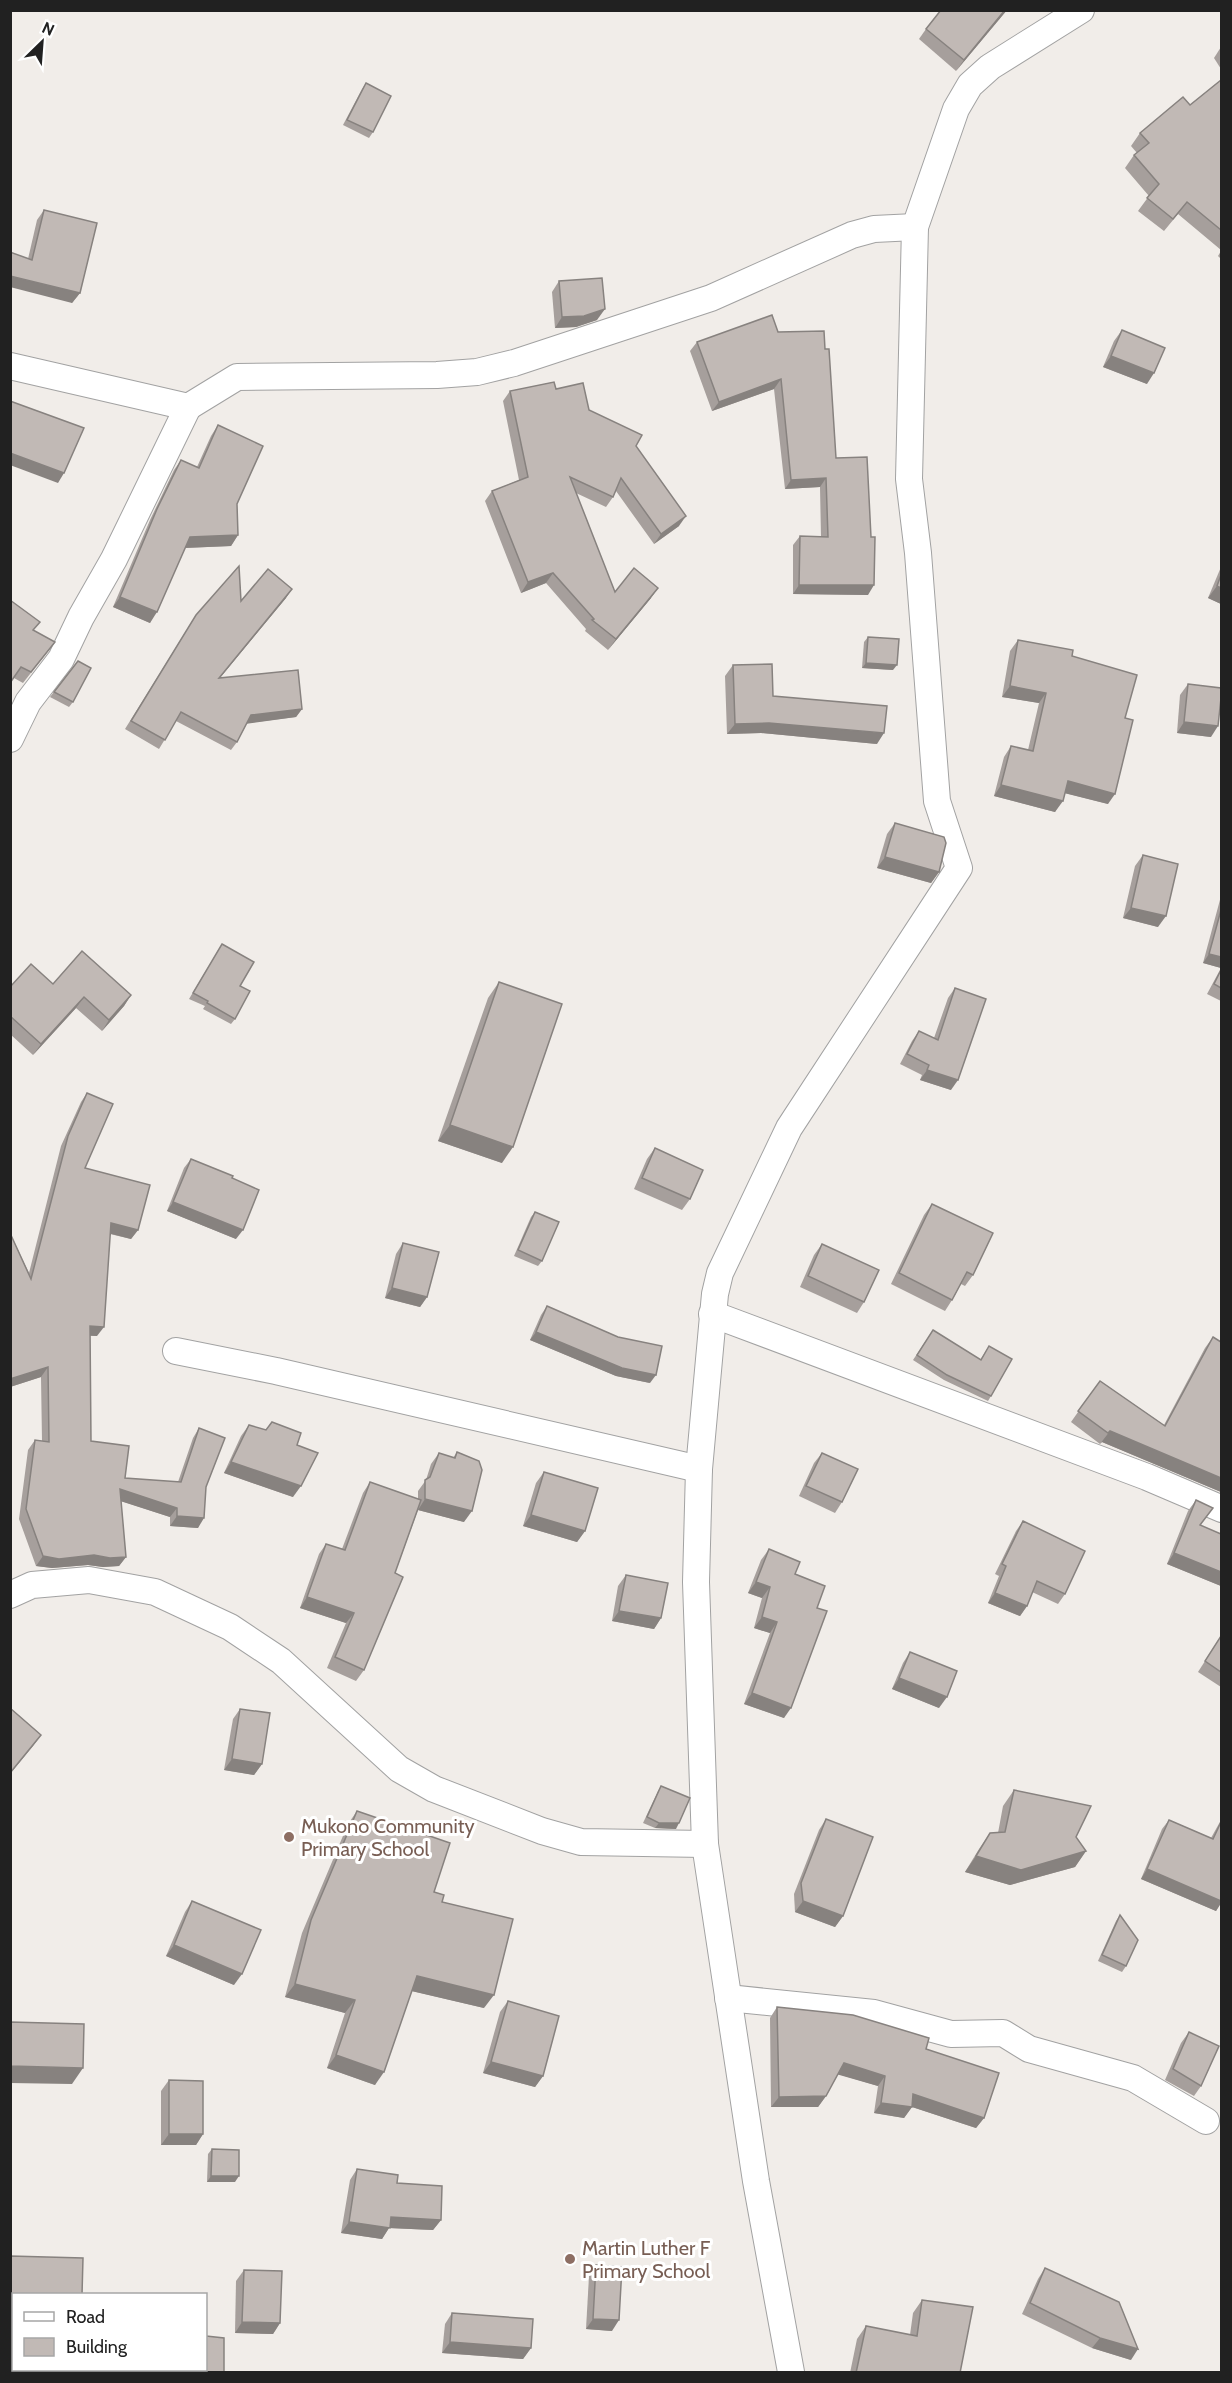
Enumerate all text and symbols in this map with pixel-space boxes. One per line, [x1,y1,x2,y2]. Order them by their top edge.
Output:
north arrow [12,12,72,72]
text: N [39,18,57,40]
place label: Mukono Community Primary School [301,1814,475,1861]
marker: Mukono Community Primary School [282,1830,296,1844]
place label: Martin Luther F Primary School [582,2236,711,2283]
marker: Martin Luther F Primary School [563,2252,577,2266]
legend [12,2293,207,2371]
text: Road [66,2306,105,2328]
text: Building [66,2336,128,2358]

